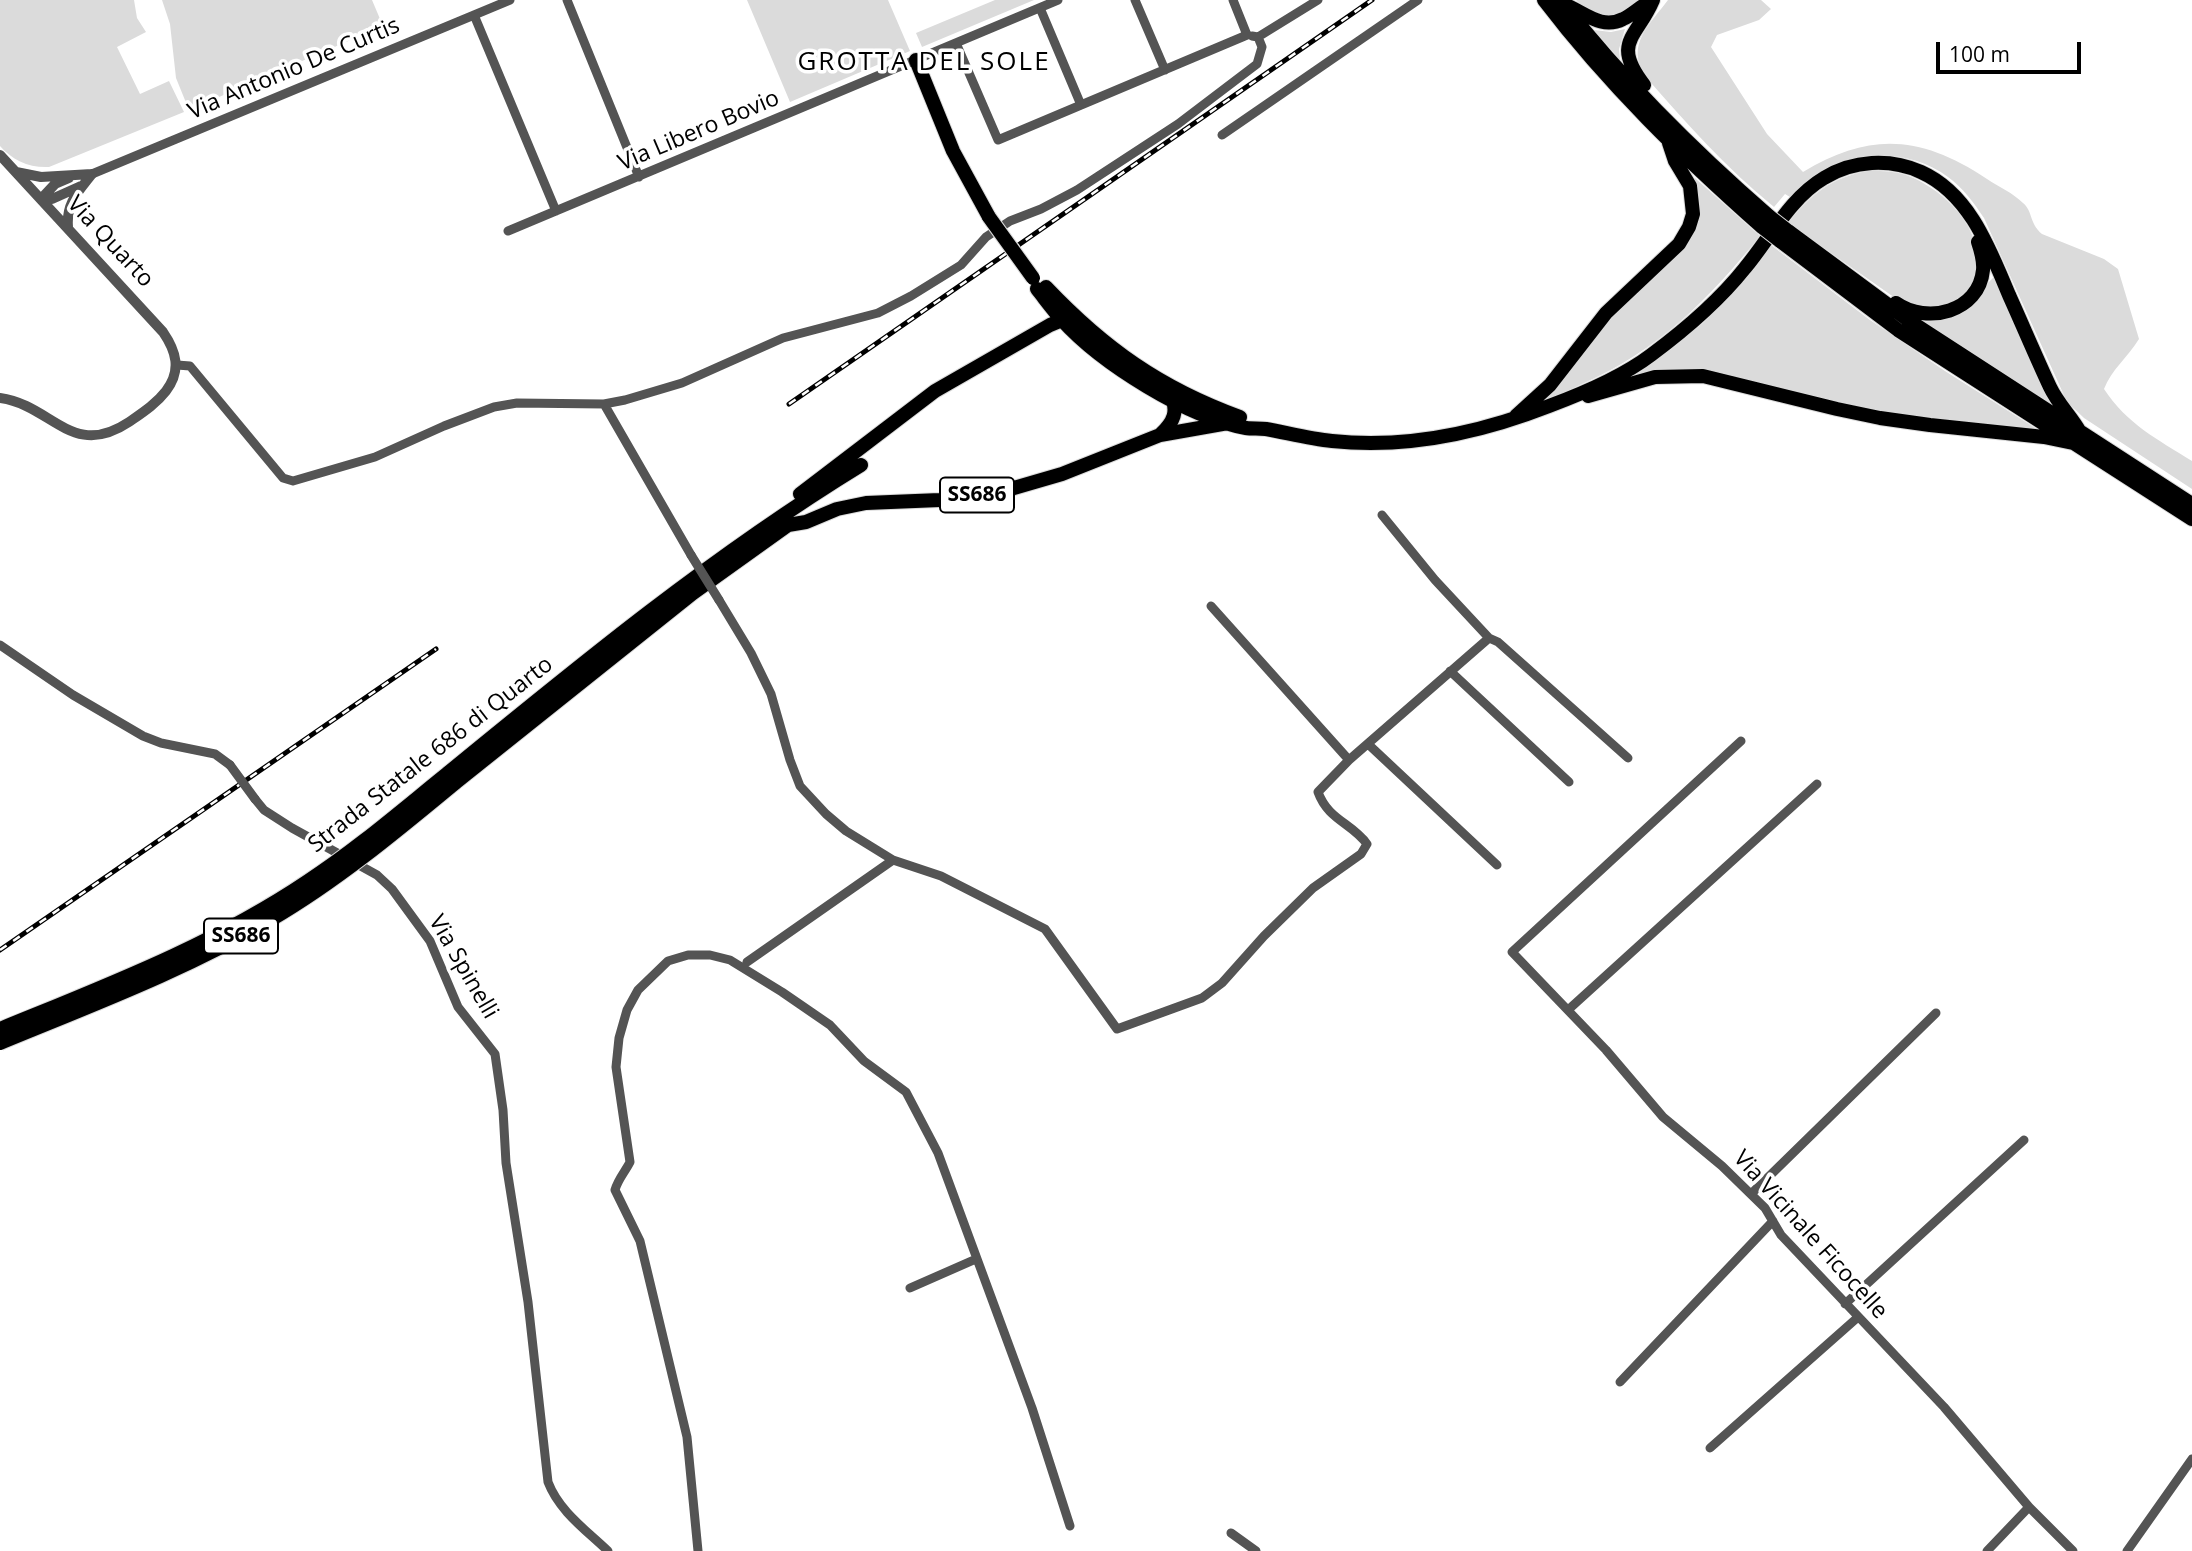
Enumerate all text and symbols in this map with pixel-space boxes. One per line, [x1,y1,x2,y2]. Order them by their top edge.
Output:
street label: Via Antonio De Curtis [184,12,404,126]
scale bar [1940,28,2085,72]
text: 100 m [1949,40,2010,68]
district label: GROTTA DEL SOLE [799,47,1049,79]
street label: Via Libero Bovio [614,85,784,177]
street label: Via Quarto [61,191,159,293]
road number: SS686 [940,477,1014,512]
street label: Strada Statale 686 di Quarto [303,651,559,859]
street label: Via Spinelli [422,910,504,1024]
road number: SS686 [204,918,278,954]
street label: Via Vicinale Ficocelle [1727,1145,1893,1325]

